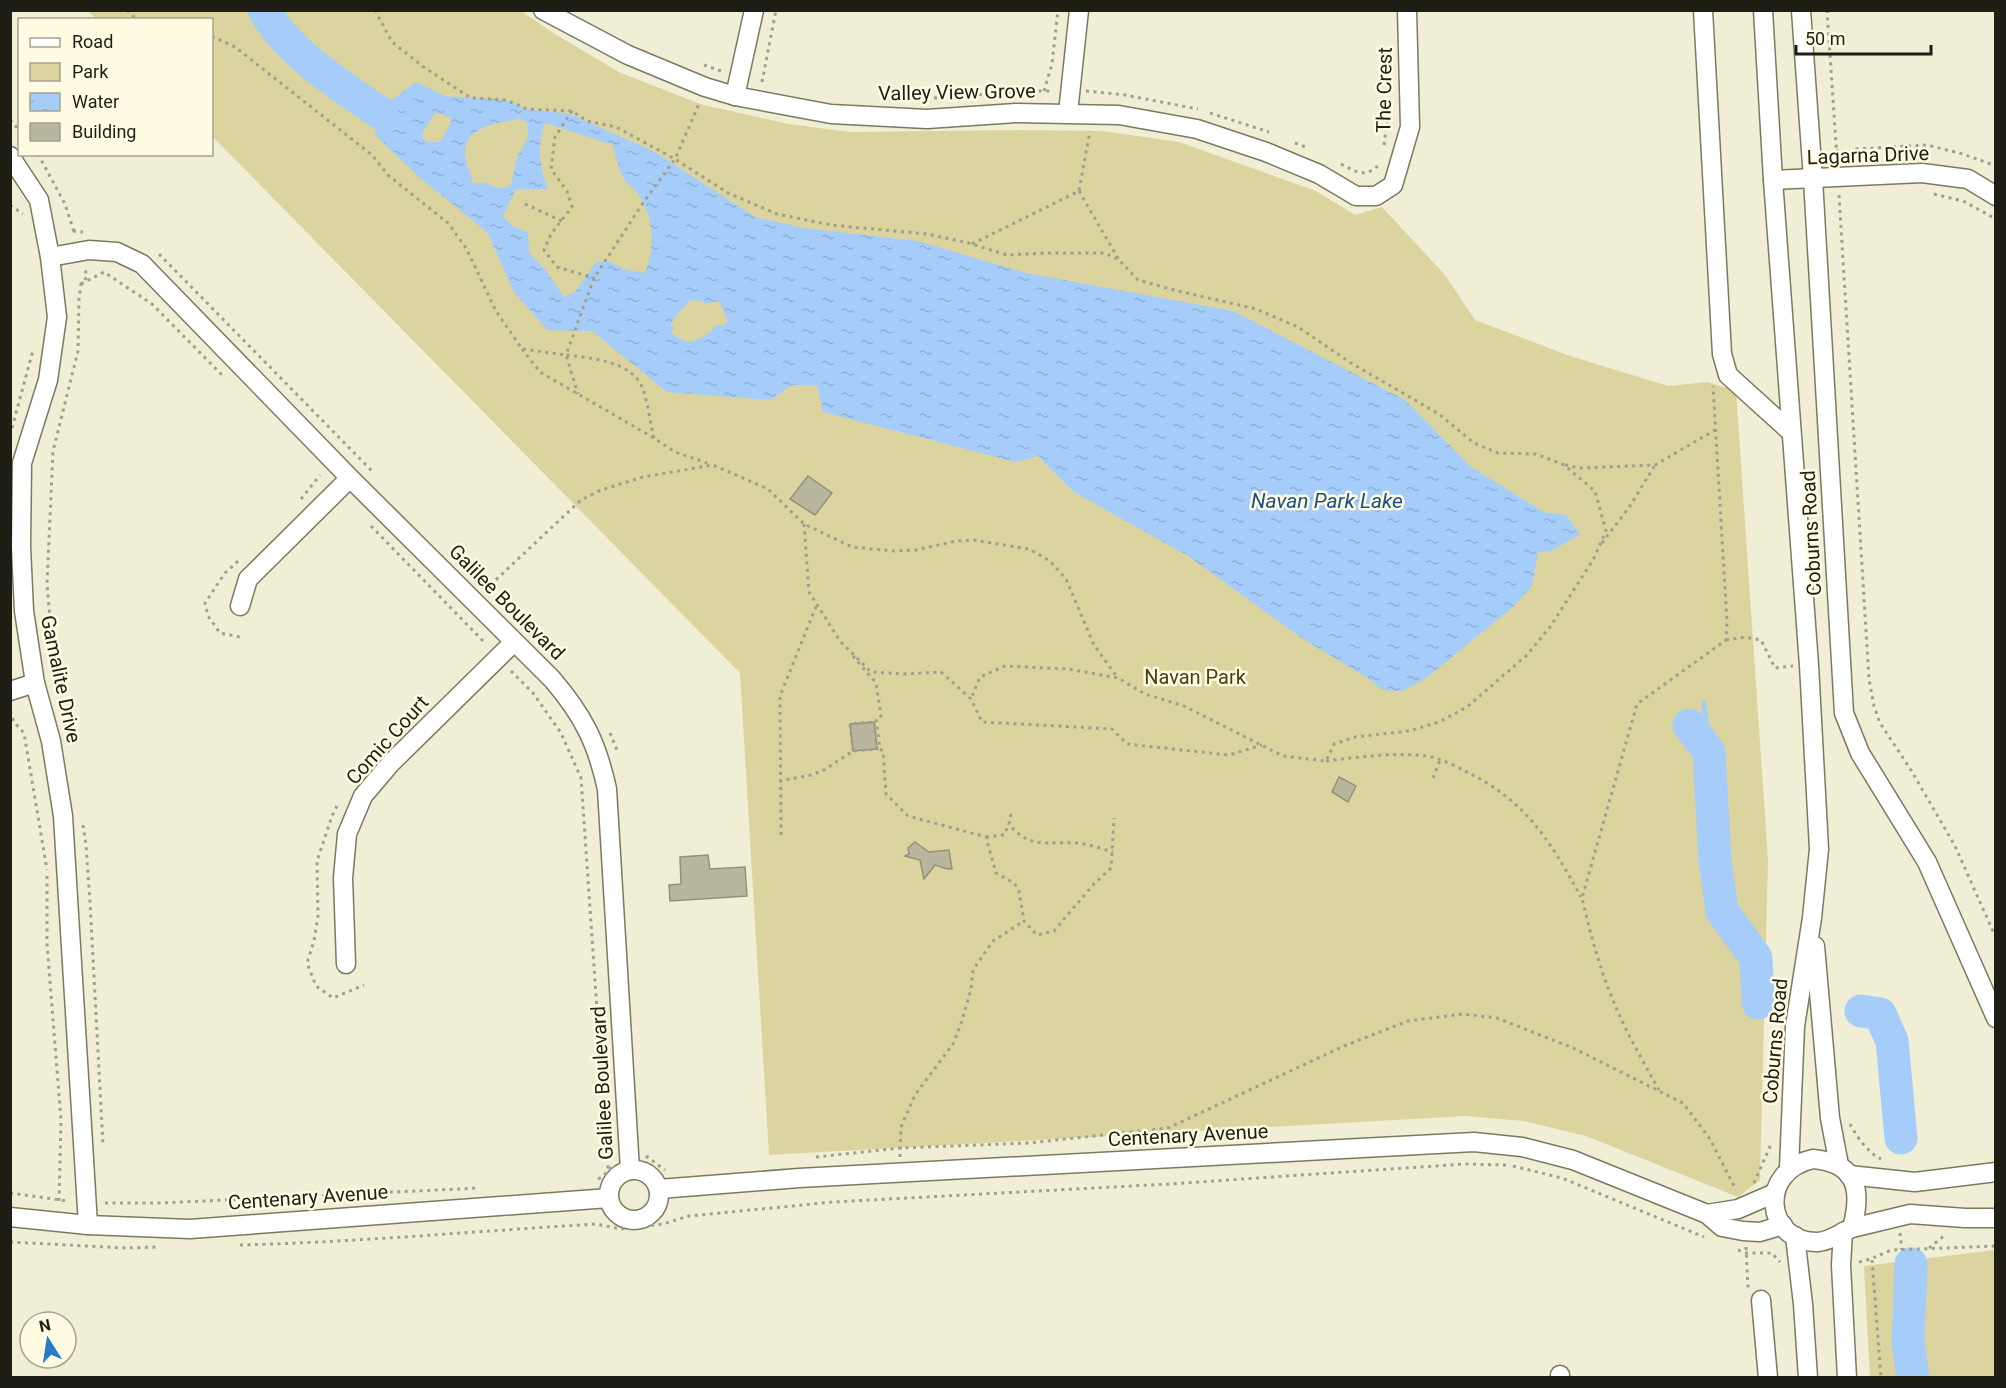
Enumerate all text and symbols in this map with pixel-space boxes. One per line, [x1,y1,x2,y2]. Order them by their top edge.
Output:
legend [18,18,213,156]
scale bar [1796,18,1931,56]
text: 50 m [1805,28,1845,49]
text: Road [72,31,113,52]
street label: The Crest [1371,47,1397,133]
text: Park [72,61,109,82]
street label: Valley View Grove [878,79,1036,105]
text: Water [72,91,119,112]
text: Building [72,121,136,142]
street label: Lagarna Drive [1806,141,1930,169]
street label: Coburns Road [1796,470,1826,596]
water label: Navan Park Lake [1251,489,1403,513]
street label: Galilee Boulevard [444,539,570,665]
street label: Gamalite Drive [36,613,86,745]
park label: Navan Park [1144,665,1247,689]
street label: Comic Court [341,691,433,789]
street label: Coburns Road [1758,977,1792,1105]
street label: Galilee Boulevard [586,1006,618,1160]
street label: Centenary Avenue [1107,1119,1269,1151]
street label: Centenary Avenue [227,1179,389,1215]
north arrow [18,1310,78,1370]
text: N [37,1315,52,1336]

